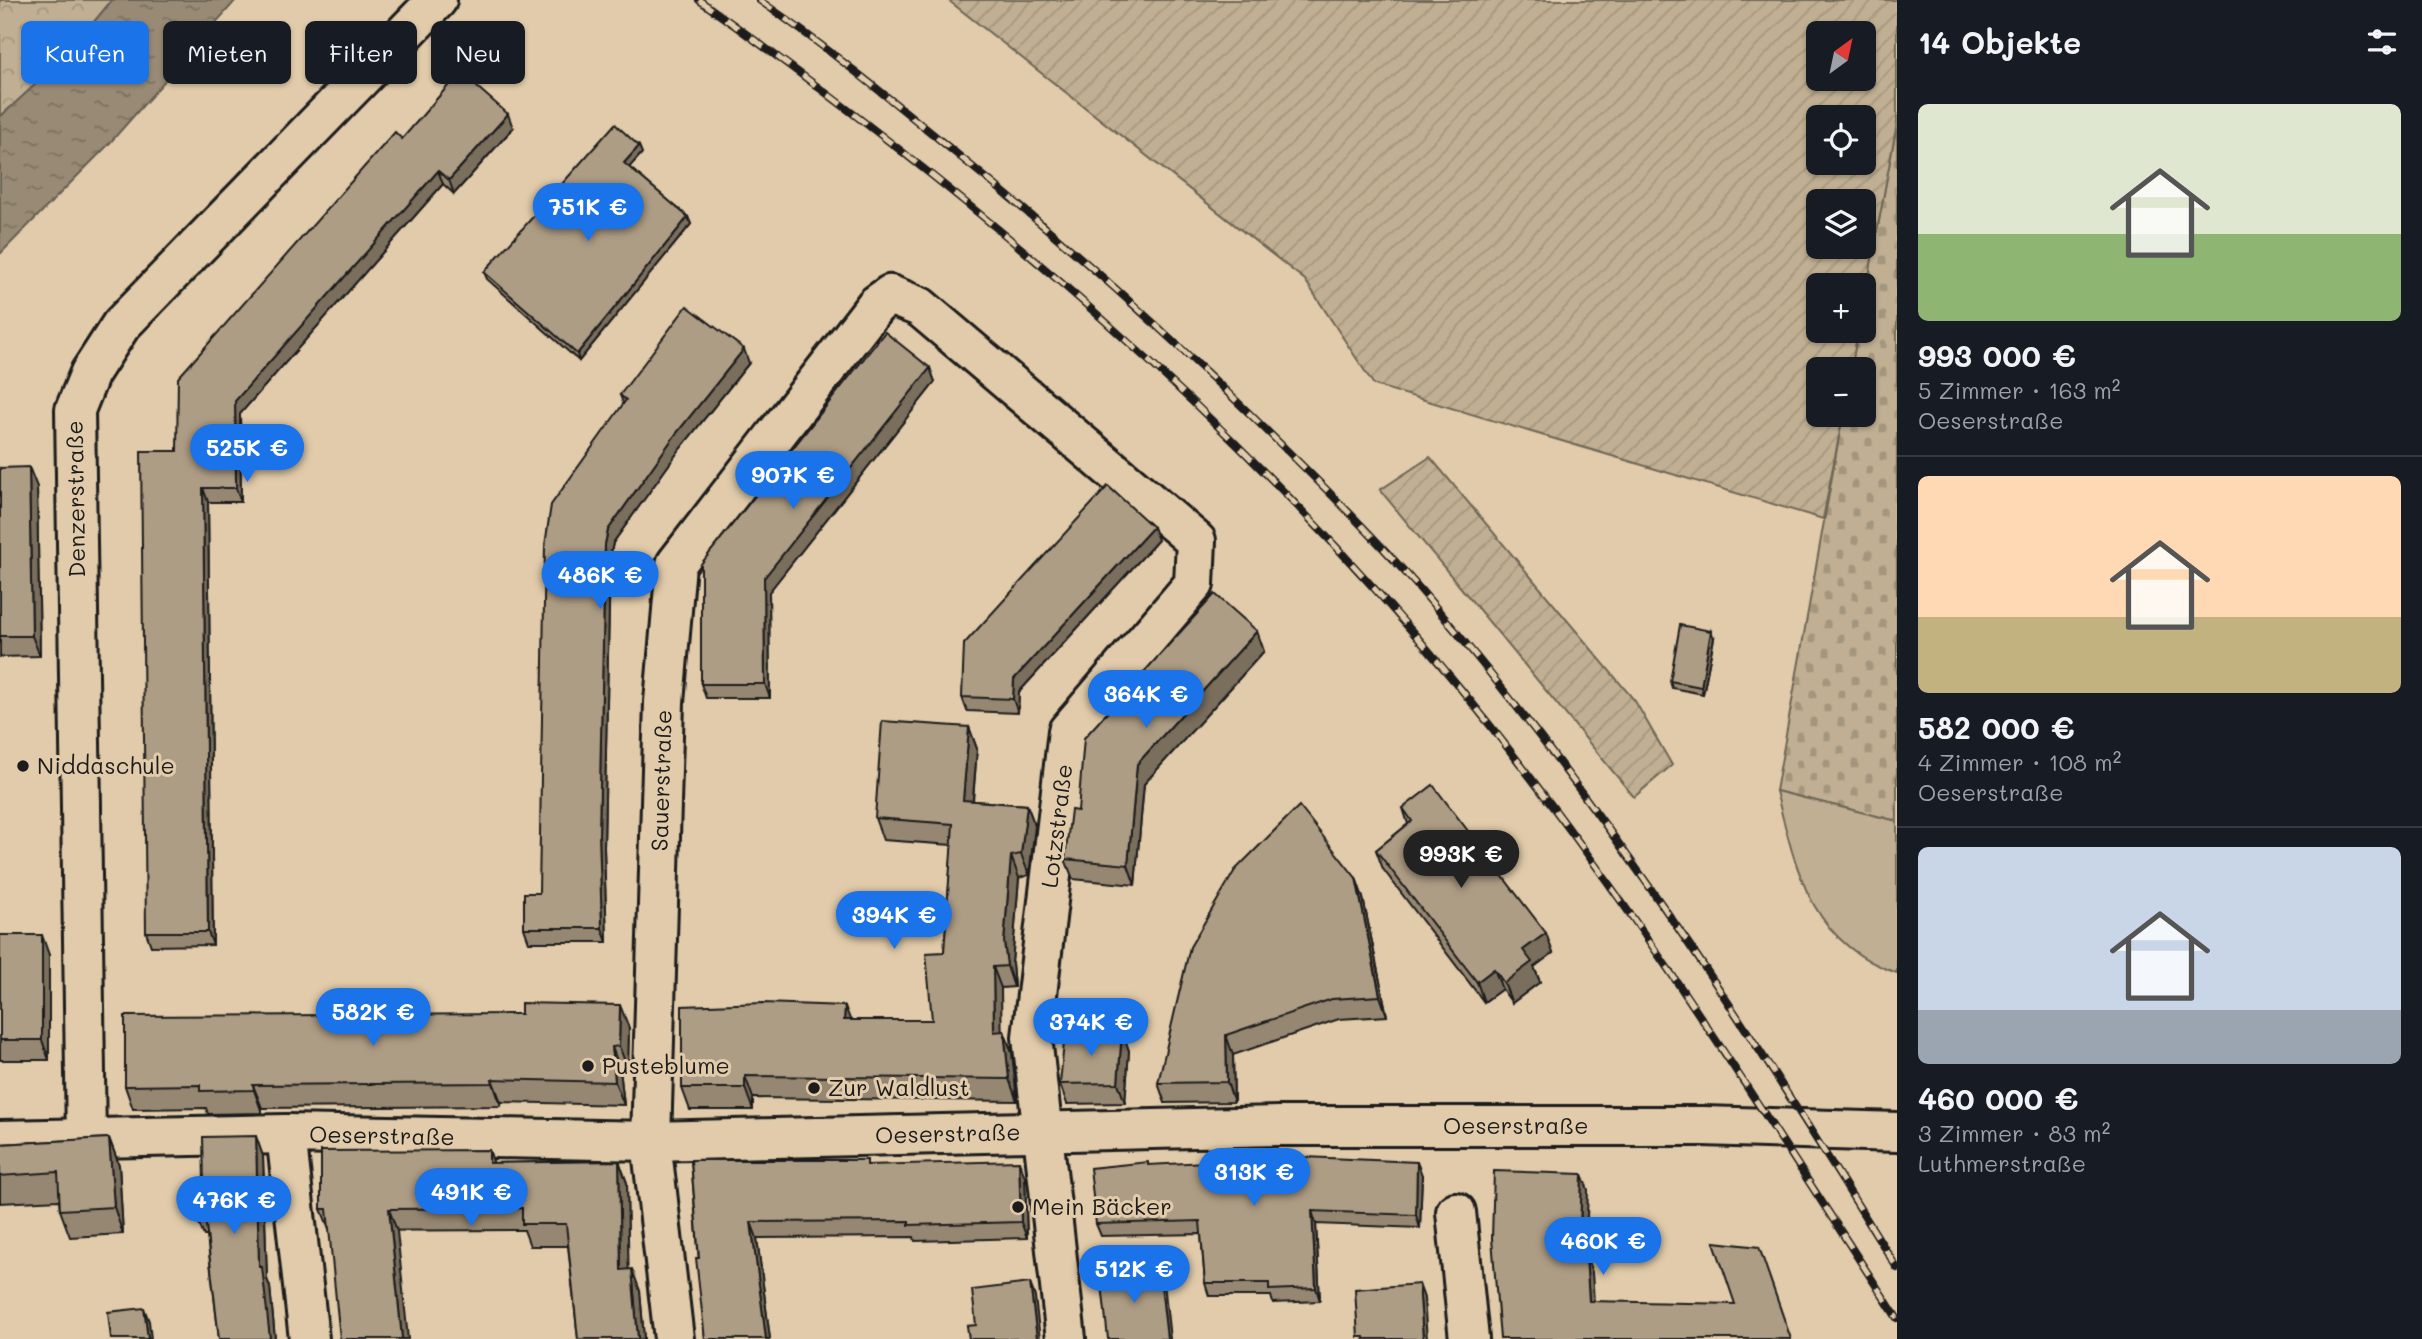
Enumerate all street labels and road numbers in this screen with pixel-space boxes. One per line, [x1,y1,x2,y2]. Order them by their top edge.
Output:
street label: Denzerstraße [59,420,91,578]
street label: Sauerstraße [644,709,678,852]
street label: Lotzstraße [1034,762,1078,890]
street label: Oeserstraße [1443,1110,1588,1140]
street label: Oeserstraße [875,1116,1021,1150]
street label: Oeserstraße [309,1118,455,1151]

